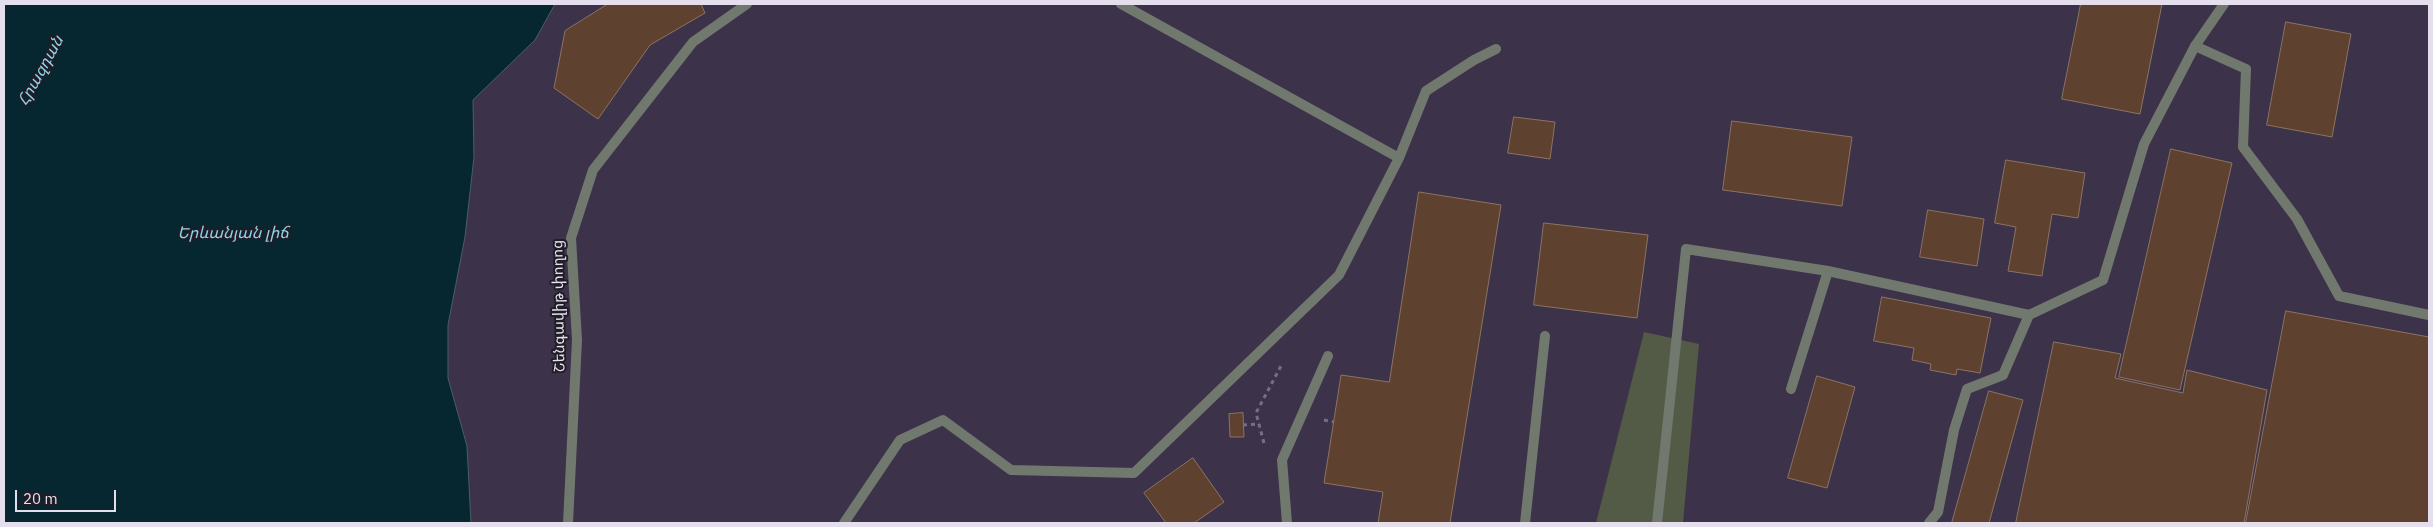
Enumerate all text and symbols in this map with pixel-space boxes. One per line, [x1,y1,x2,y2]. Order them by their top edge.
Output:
water label: Հրազդան [14,33,68,109]
water label: Երևանյան լիճ [178,223,288,243]
street label: Շենգավիթ փողոց [549,240,569,372]
scale bar [18,480,119,512]
text: 20 m [23,489,58,508]

